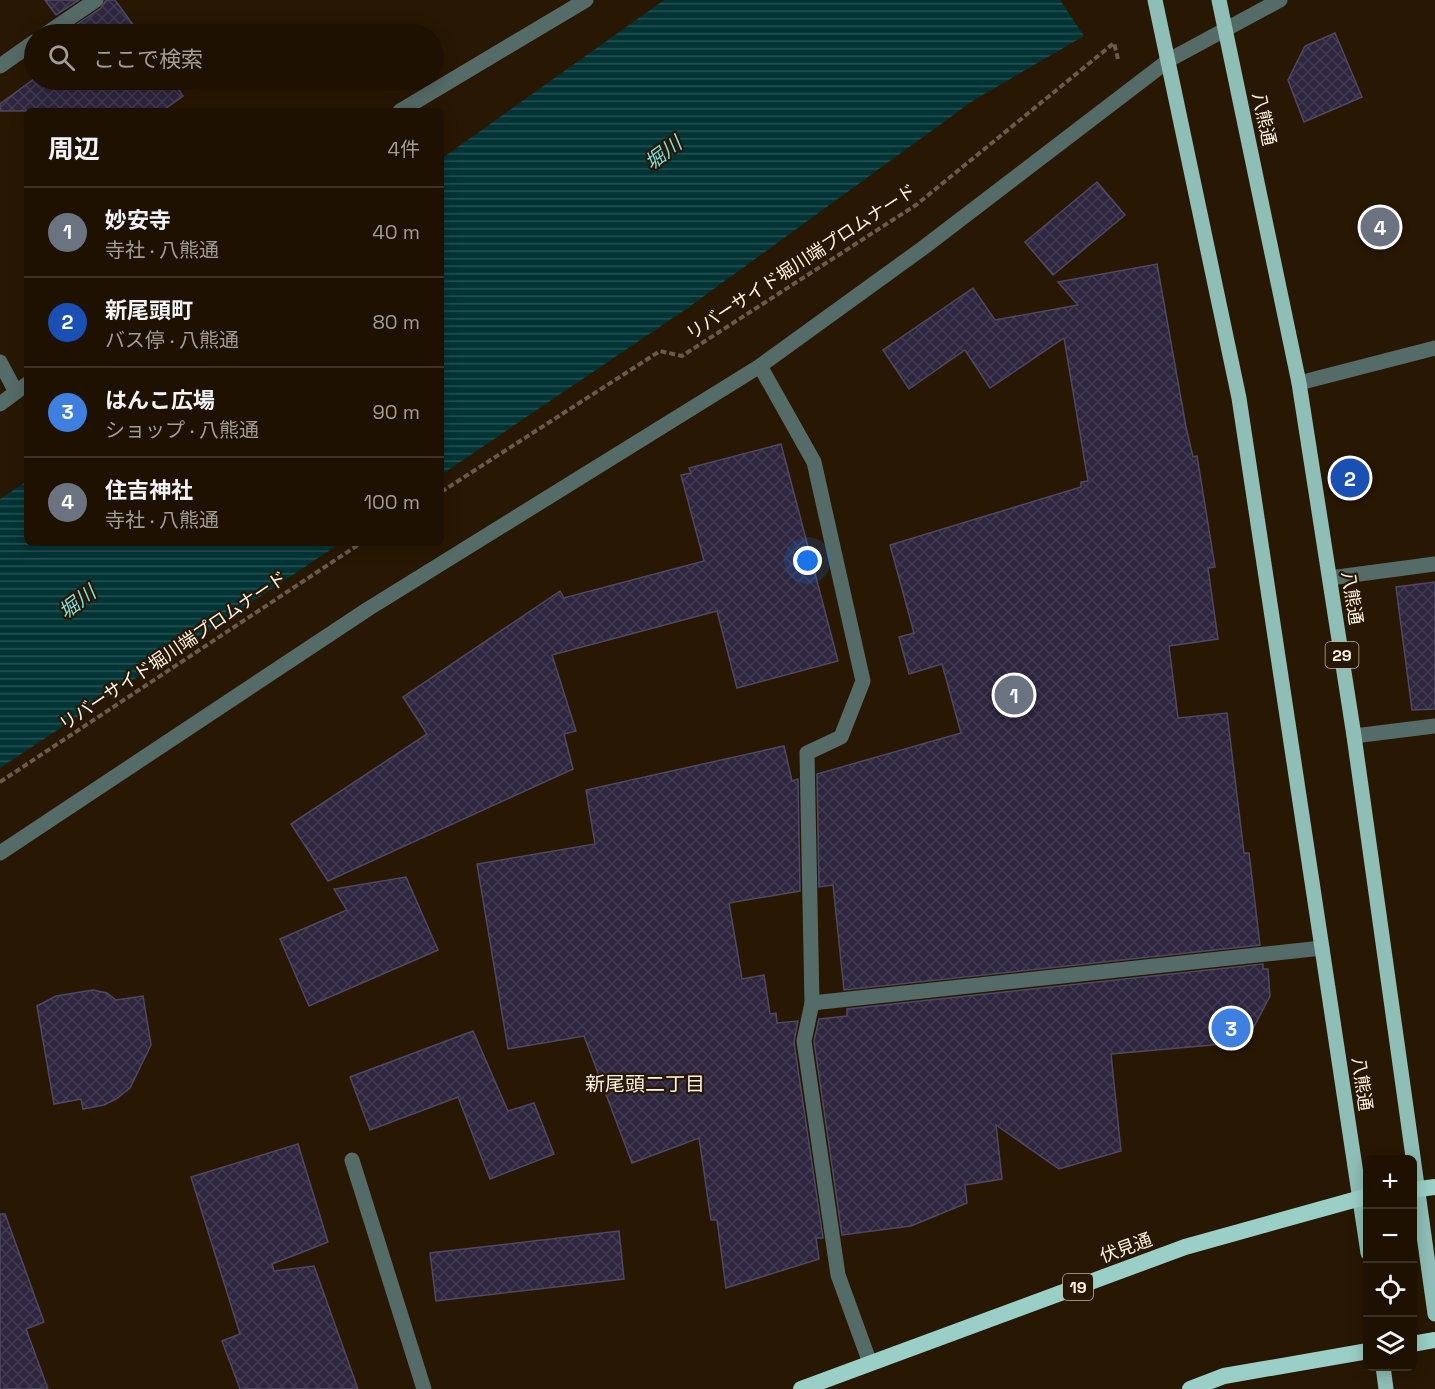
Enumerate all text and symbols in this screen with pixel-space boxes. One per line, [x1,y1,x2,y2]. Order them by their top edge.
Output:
search box [24,24,444,90]
icon: search [45,41,78,74]
text: ここで検索 [93,45,203,73]
street label: 八熊通 [1248,90,1281,148]
water label: 堀川 [639,129,688,175]
text: 周辺 [48,132,100,166]
text: 4件 [388,136,420,162]
street label: リバーサイド堀川端プロムナード [681,179,920,345]
pin: 4 [1360,204,1400,250]
text: 妙安寺 [105,206,171,234]
text: 1 [63,219,72,245]
text: 40 m [372,219,420,245]
text: 寺社 · 八熊通 [105,237,219,263]
text: 新尾頭町 [105,296,193,324]
text: 2 [62,309,73,335]
text: 80 m [372,309,420,335]
text: バス停 · 八熊通 [105,327,239,353]
text: はんこ広場 [105,386,215,414]
text: 3 [61,399,74,425]
text: 90 m [373,399,420,425]
text: ショップ · 八熊通 [105,417,259,443]
pin: 2 [1330,456,1370,500]
text: 住吉神社 [105,476,193,504]
text: 4 [61,489,74,515]
text: 100 m [364,489,420,515]
text: 寺社 · 八熊通 [105,507,219,533]
your location [793,546,822,575]
street label: リバーサイド堀川端プロムナード [55,566,291,736]
street label: 八熊通 [1337,569,1368,626]
water label: 堀川 [53,578,102,624]
road number: 29 [1326,642,1358,668]
pin: 1 [994,672,1034,718]
pin: 3 [1212,1006,1250,1050]
street label: 八熊通 [1347,1056,1378,1112]
district label: 新尾頭二丁目 [585,1071,705,1097]
map controls [1363,1155,1417,1371]
button: + [1363,1155,1417,1209]
button: − [1363,1209,1417,1263]
street label: 伏見通 [1097,1227,1155,1268]
button: locate [1363,1263,1417,1317]
road number: 19 [1063,1274,1093,1300]
button: layers [1363,1317,1417,1371]

